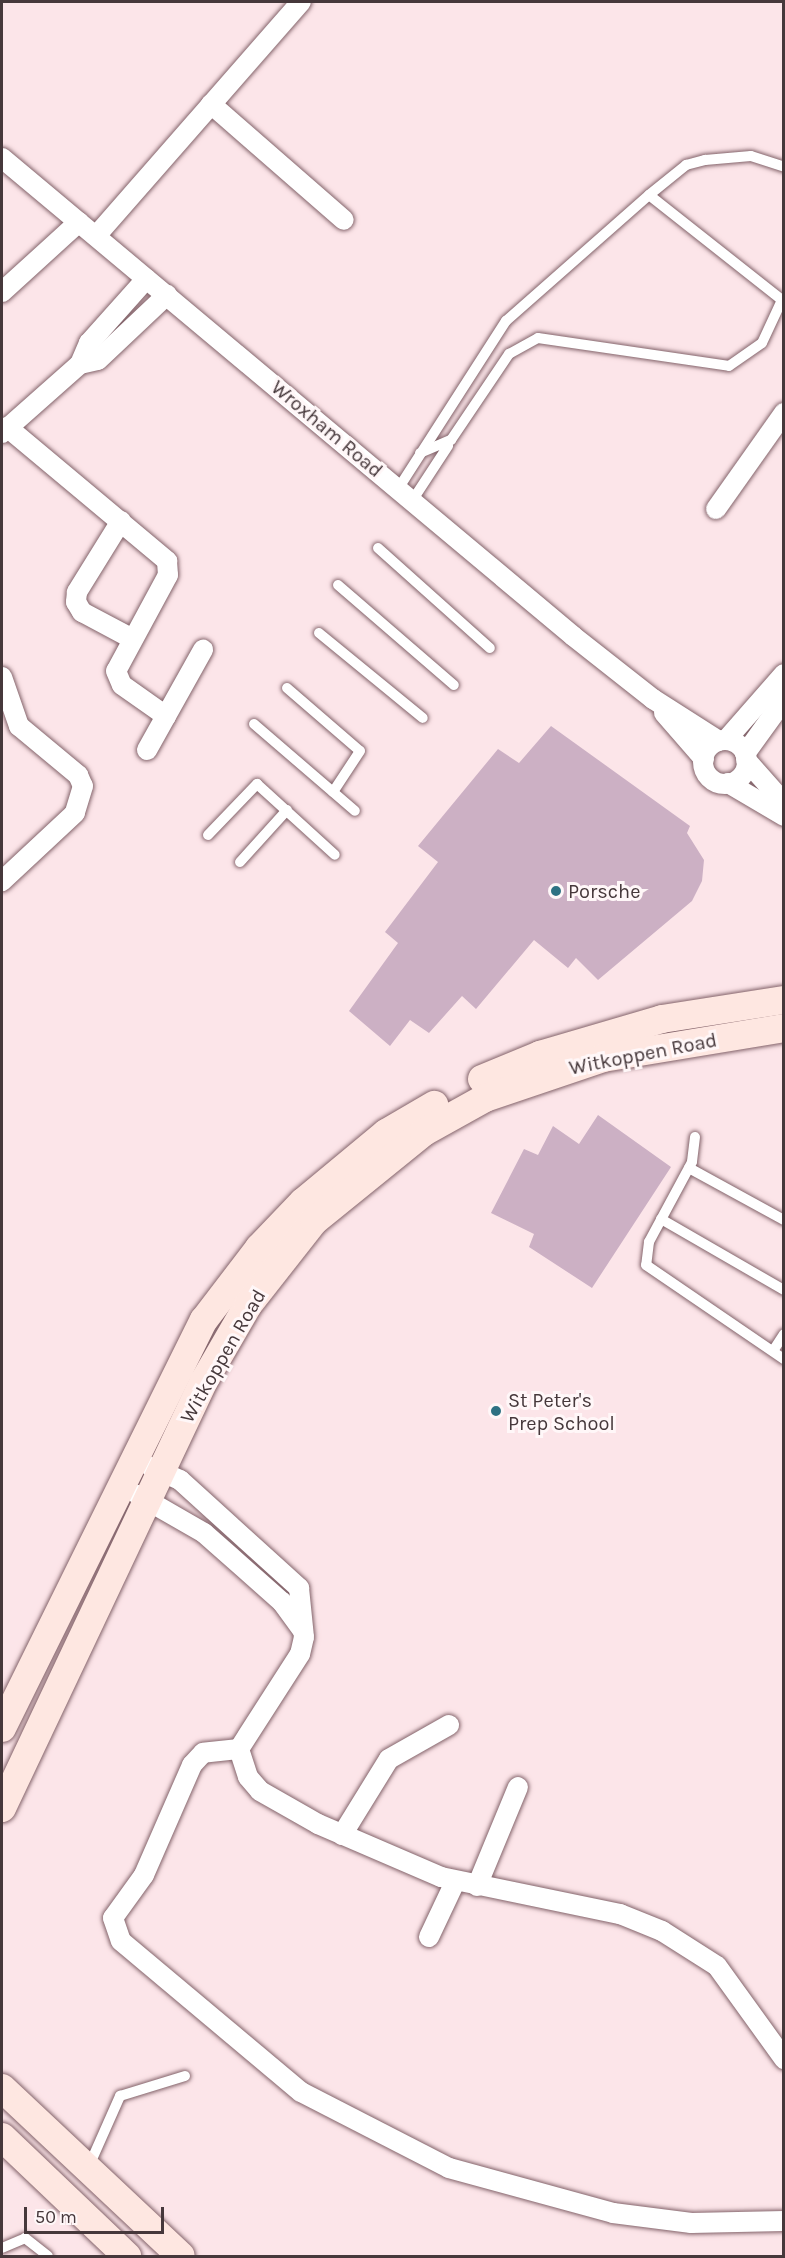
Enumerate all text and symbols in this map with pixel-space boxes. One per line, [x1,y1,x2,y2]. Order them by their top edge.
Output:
street label: Wroxham Road [266,375,388,483]
place label: Porsche [568,879,640,903]
marker: Porsche [549,884,563,898]
street label: Witkoppen Road [567,1028,719,1080]
street label: Witkoppen Road [175,1285,271,1427]
place label: St Peter's Prep School [508,1388,615,1435]
marker: St Peter's Prep School [489,1404,503,1418]
scale bar [27,2195,166,2233]
text: 50 m [35,2206,77,2228]

